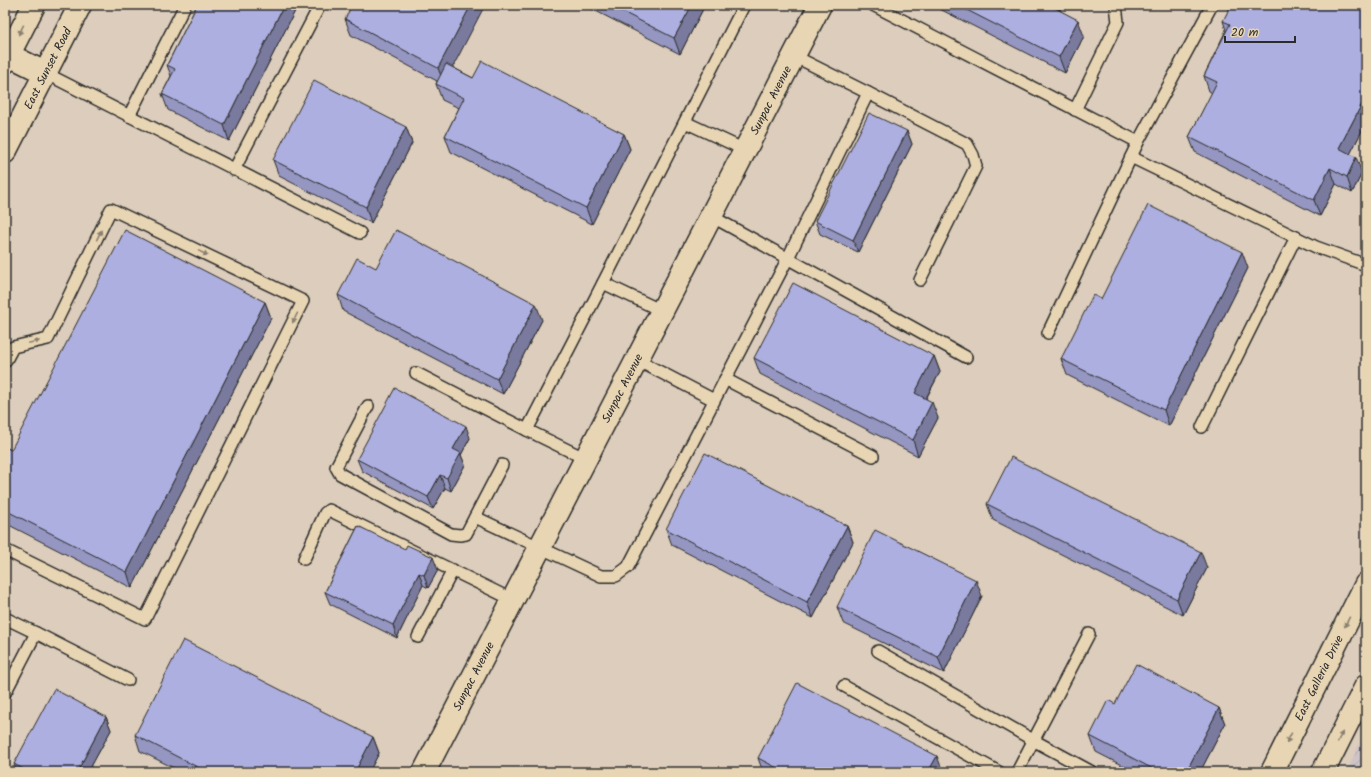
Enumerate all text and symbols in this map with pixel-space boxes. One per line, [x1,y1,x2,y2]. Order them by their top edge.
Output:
scale bar [1225,18,1295,44]
street label: East Sunset Road [19,23,77,113]
text: 20 m [1231,23,1259,42]
one-way arrow [18,24,24,36]
street label: Sunpac Avenue [745,62,797,138]
one-way arrow [96,229,102,240]
one-way arrow [197,250,209,256]
one-way arrow [292,312,298,323]
one-way arrow [28,339,41,345]
street label: Sunpac Avenue [596,350,648,426]
one-way arrow [1344,616,1350,627]
street label: East Galleria Drive [1289,631,1349,724]
street label: Sunpac Avenue [448,638,500,714]
one-way arrow [1337,731,1344,743]
one-way arrow [1286,732,1292,744]

